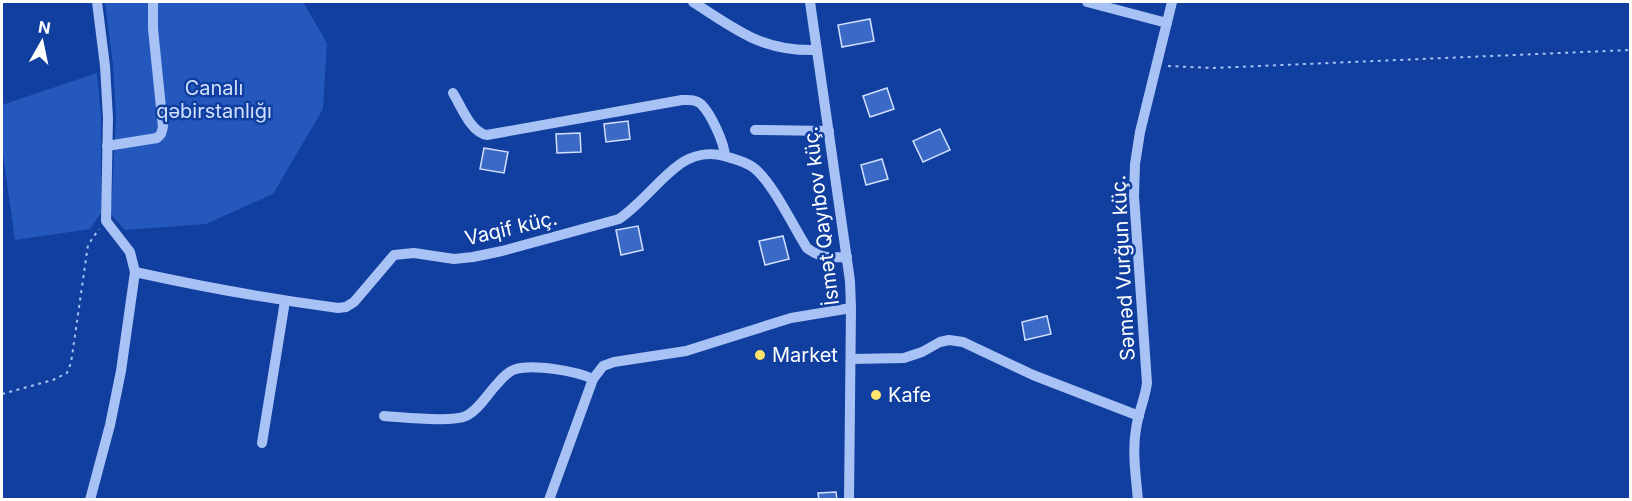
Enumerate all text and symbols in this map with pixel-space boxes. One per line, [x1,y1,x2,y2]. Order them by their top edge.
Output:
north arrow [12,12,72,72]
text: N [37,16,52,38]
park label: Canalı qəbirstanlığı [156,76,272,123]
street label: İsmət Qayıbov küç. [797,125,844,307]
street label: Səməd Vurğun küç. [1106,175,1140,361]
street label: Vaqif küç. [462,206,560,250]
place label: Market [772,343,838,367]
marker: Market [753,348,767,362]
place label: Kafe [888,383,931,407]
marker: Kafe [869,388,883,402]

